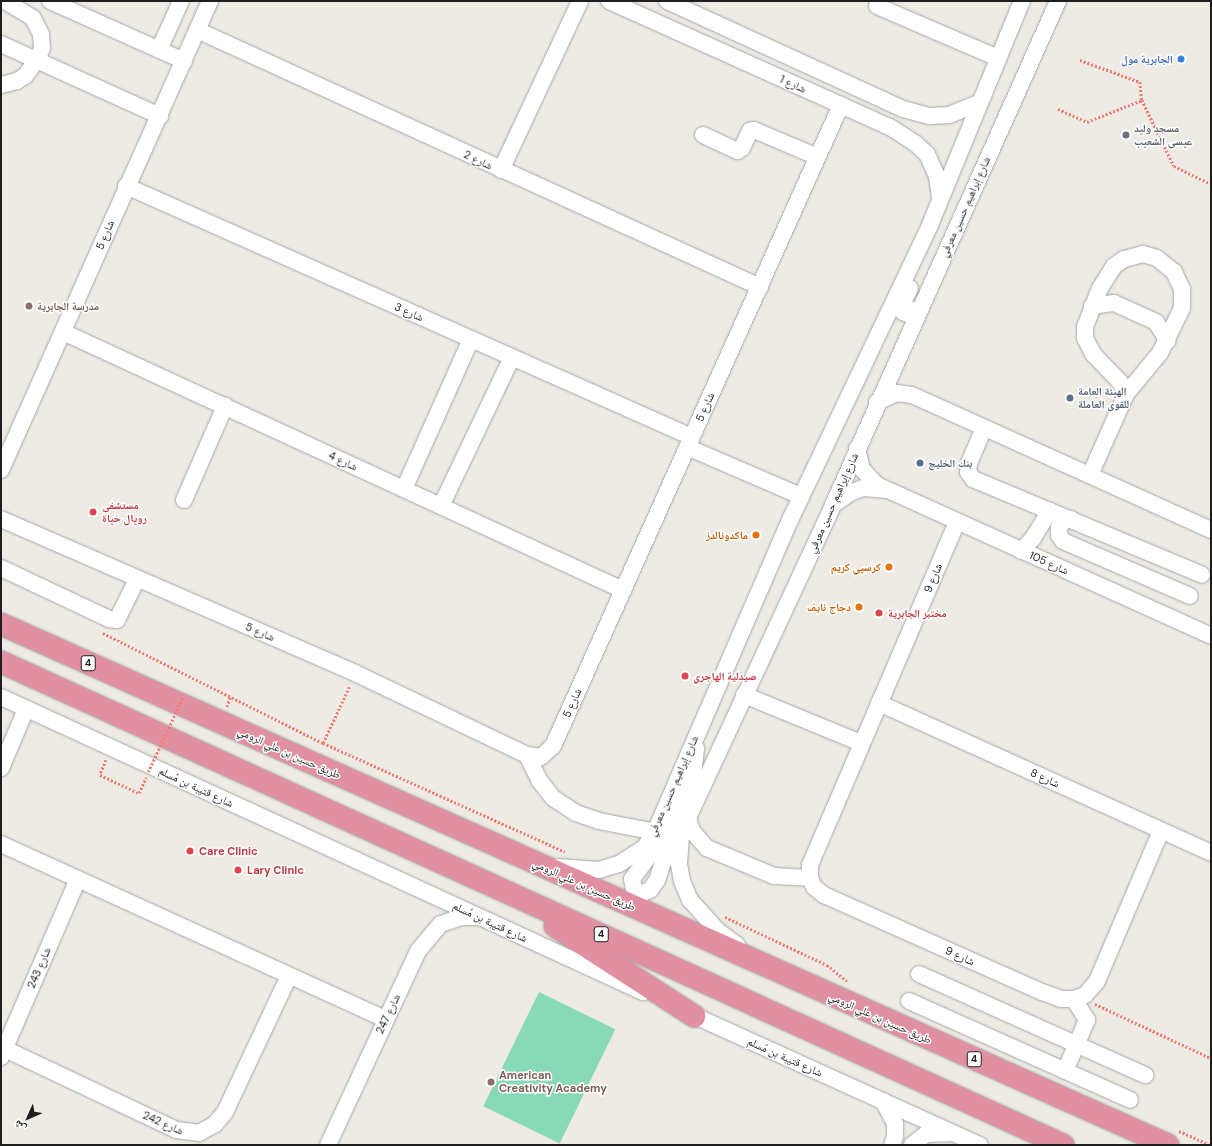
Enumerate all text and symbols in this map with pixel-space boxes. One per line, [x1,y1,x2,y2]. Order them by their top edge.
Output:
place label: الجابرية مول [1121,52,1173,66]
marker: الجابرية مول [1176,54,1186,64]
street label: شارع 1 [778,72,808,96]
place label: مسجد وليد عيسى الشعيب [1134,122,1193,148]
marker: مسجد وليد عيسى الشعيب [1121,130,1131,140]
street label: شارع 2 [462,148,494,172]
street label: شارع إبراهيم حسين معرفي [937,155,993,259]
street label: شارع 5 [93,218,117,252]
place label: مدرسة الجابرية [37,299,99,313]
street label: شارع 3 [392,300,426,324]
marker: مدرسة الجابرية [24,301,34,311]
place label: الهيئة العامة للقوى العاملة [1078,385,1129,411]
street label: شارع 5 [693,390,717,424]
marker: الهيئة العامة للقوى العاملة [1065,393,1075,403]
street label: شارع 4 [326,449,360,473]
street label: شارع إبراهيم حسين معرفي [805,451,861,555]
place label: بنك الخليج [928,456,972,470]
marker: بنك الخليج [915,458,925,468]
place label: مستشفى رويال حياة [102,499,147,525]
marker: مستشفى رويال حياة [87,506,99,518]
place label: ماكدونالدز [706,528,748,542]
marker: ماكدونالدز [751,530,761,540]
street label: شارع 105 [1027,549,1071,577]
place label: كرسپي كريم [831,560,881,574]
street label: شارع 9 [921,561,945,595]
marker: كرسپي كريم [884,562,894,572]
place label: دجاج نايف [807,600,851,614]
marker: دجاج نايف [854,602,864,612]
place label: مختبر الجابرية [888,606,947,620]
marker: مختبر الجابرية [873,607,885,619]
street label: شارع 5 [243,620,277,644]
road number: 4 [80,655,96,671]
place label: صيدلية الهاجري [693,669,757,683]
marker: صيدلية الهاجري [680,671,690,681]
street label: شارع 5 [560,686,584,720]
street label: طريق حسين بن علي الرومي [235,724,343,782]
street label: شارع إبراهيم حسين معرفي [645,734,701,838]
street label: شارع قتيبة بن مُسلم [157,764,235,810]
street label: شارع 8 [1028,766,1062,790]
place label: Care Clinic [199,844,258,858]
marker: Care Clinic [184,845,196,857]
street label: طريق حسين بن علي الرومي [530,856,638,914]
place label: Lary Clinic [247,863,304,877]
marker: Lary Clinic [232,864,244,876]
street label: شارع قتيبة بن مُسلم [451,899,529,945]
road number: 4 [593,926,609,942]
street label: شارع 9 [943,944,977,968]
street label: شارع 243 [24,946,54,990]
street label: طريق حسين بن علي الرومي [826,989,934,1047]
street label: شارع 247 [373,992,403,1036]
street label: شارع قتيبة بن مُسلم [745,1035,825,1079]
road number: 4 [966,1051,982,1067]
place label: American Creativity Academy [499,1069,607,1095]
marker: American Creativity Academy [486,1077,496,1087]
north arrow [8,1098,48,1138]
street label: شارع 242 [141,1109,185,1137]
text: ش [10,1117,29,1136]

